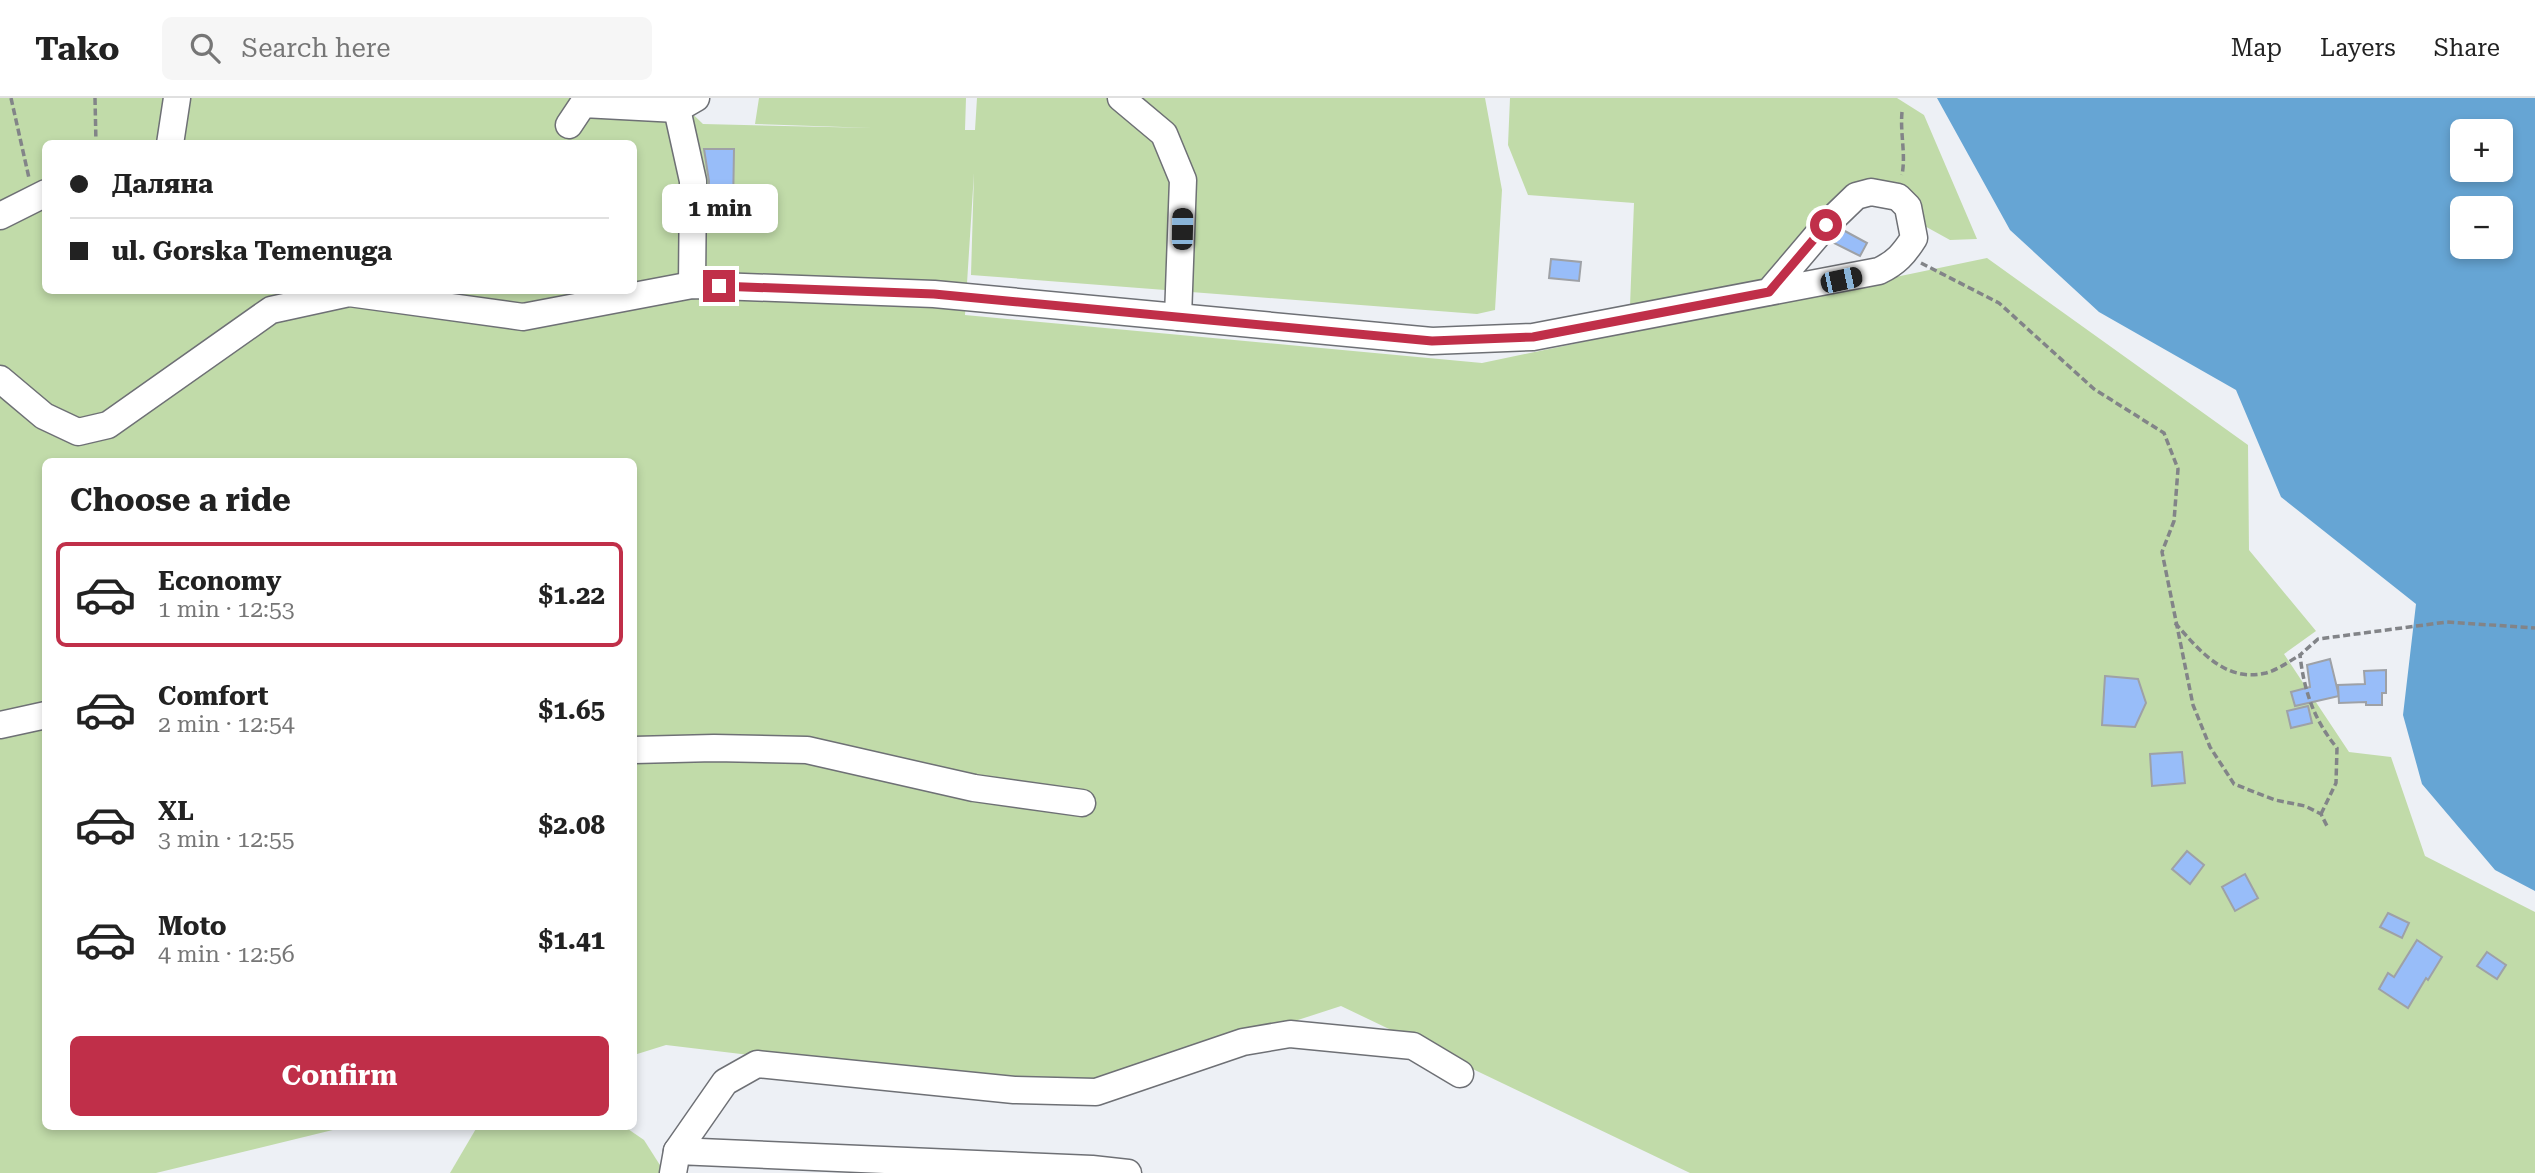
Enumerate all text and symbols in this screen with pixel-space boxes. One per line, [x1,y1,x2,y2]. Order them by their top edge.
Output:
search box [162,17,652,80]
text: Tako [35,29,120,68]
icon: search [186,29,224,67]
text: Search here [242,33,390,63]
text: Map [2231,34,2282,62]
text: Layers [2320,34,2396,62]
text: Share [2434,34,2500,62]
map controls [2450,119,2513,259]
button: + [2450,119,2513,182]
text: Даляна [112,169,213,199]
callout: 1 min [661,184,777,234]
text: 1 min [688,195,752,222]
button: − [2450,196,2513,259]
car [1172,208,1193,250]
route start [1810,209,1842,241]
text: ul. Gorska Temenuga [112,236,392,266]
car [1819,265,1864,295]
route end [703,270,735,302]
text: Choose a ride [70,481,291,519]
icon: car [74,563,137,626]
text: Economy [158,566,281,596]
text: $1.22 [539,580,605,610]
text: 1 min · 12:53 [158,596,295,623]
icon: car [74,678,137,741]
text: Comfort [158,681,268,711]
text: $1.65 [539,695,605,725]
text: 2 min · 12:54 [158,711,295,738]
icon: car [74,793,137,856]
text: XL [158,796,194,826]
text: $2.08 [539,810,605,840]
text: 3 min · 12:55 [158,826,295,853]
icon: car [74,908,137,971]
text: Moto [158,911,227,941]
text: $1.41 [539,925,605,955]
text: 4 min · 12:56 [158,941,295,968]
button: Confirm [70,1036,609,1116]

